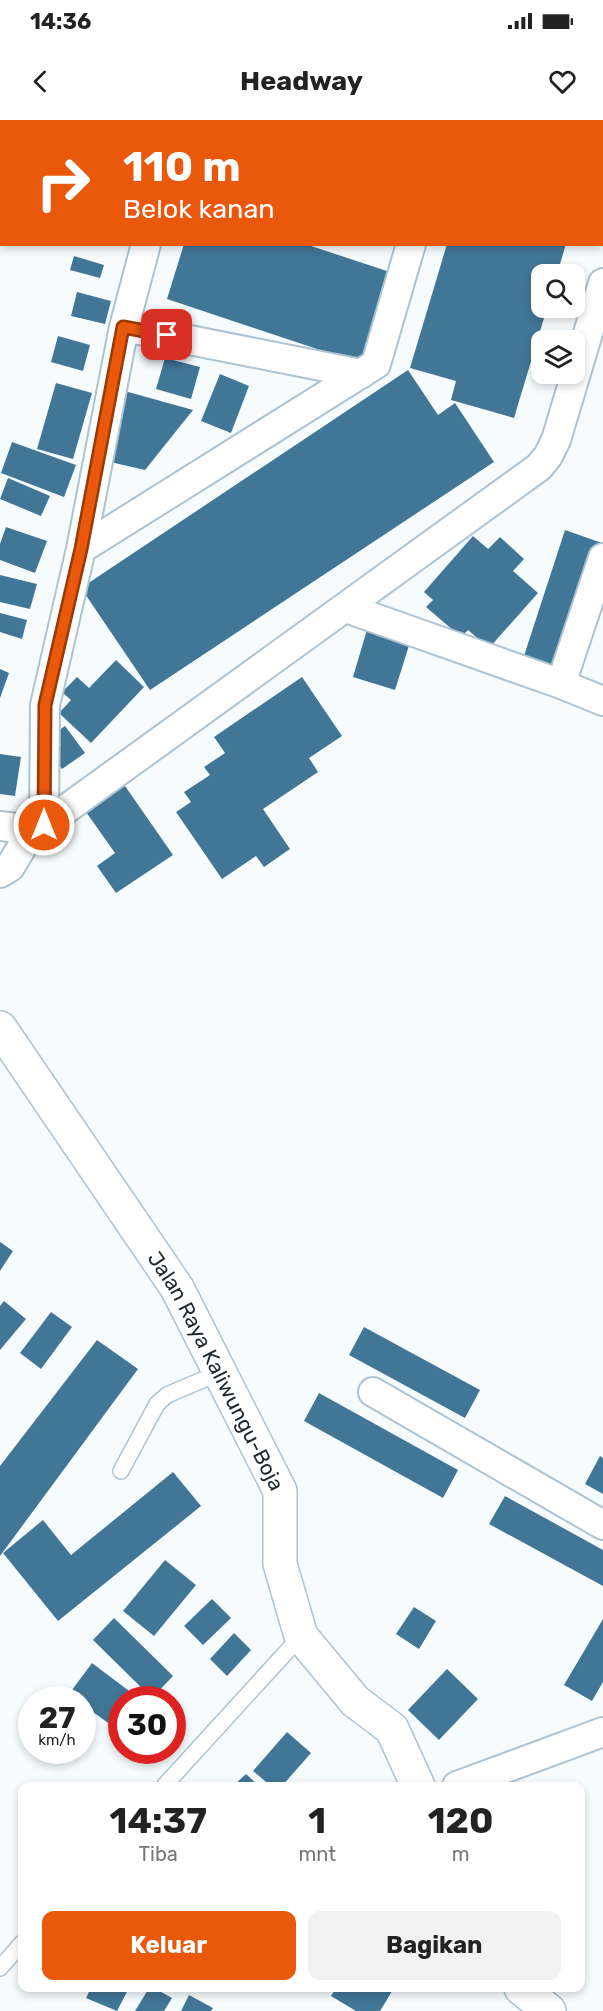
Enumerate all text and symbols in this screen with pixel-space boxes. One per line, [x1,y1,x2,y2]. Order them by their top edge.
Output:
text: 14:36 [30,8,91,35]
icon: back [24,65,57,98]
text: Headway [240,65,363,97]
icon: heart [546,65,579,98]
text: 110 m [123,142,241,192]
icon: right [24,144,102,222]
text: Belok kanan [123,193,275,225]
map controls [531,264,585,384]
button: search [531,264,585,318]
pin [141,309,192,360]
icon: arrive [150,318,183,351]
button: layers [531,330,585,384]
position arrow [12,793,76,857]
street label: Jalan Raya Kaliwungu-Boja [143,1246,290,1494]
speed limit sign: 30 [108,1686,186,1764]
text: 27 [39,1700,75,1736]
text: km/h [38,1731,76,1749]
text: 14:37 [110,1799,207,1842]
text: 1 [308,1799,326,1842]
text: 120 [428,1799,493,1842]
text: Tiba [139,1842,178,1866]
text: mnt [298,1842,336,1866]
text: m [452,1842,469,1866]
button: Keluar [42,1911,296,1980]
button: Bagikan [308,1911,561,1980]

